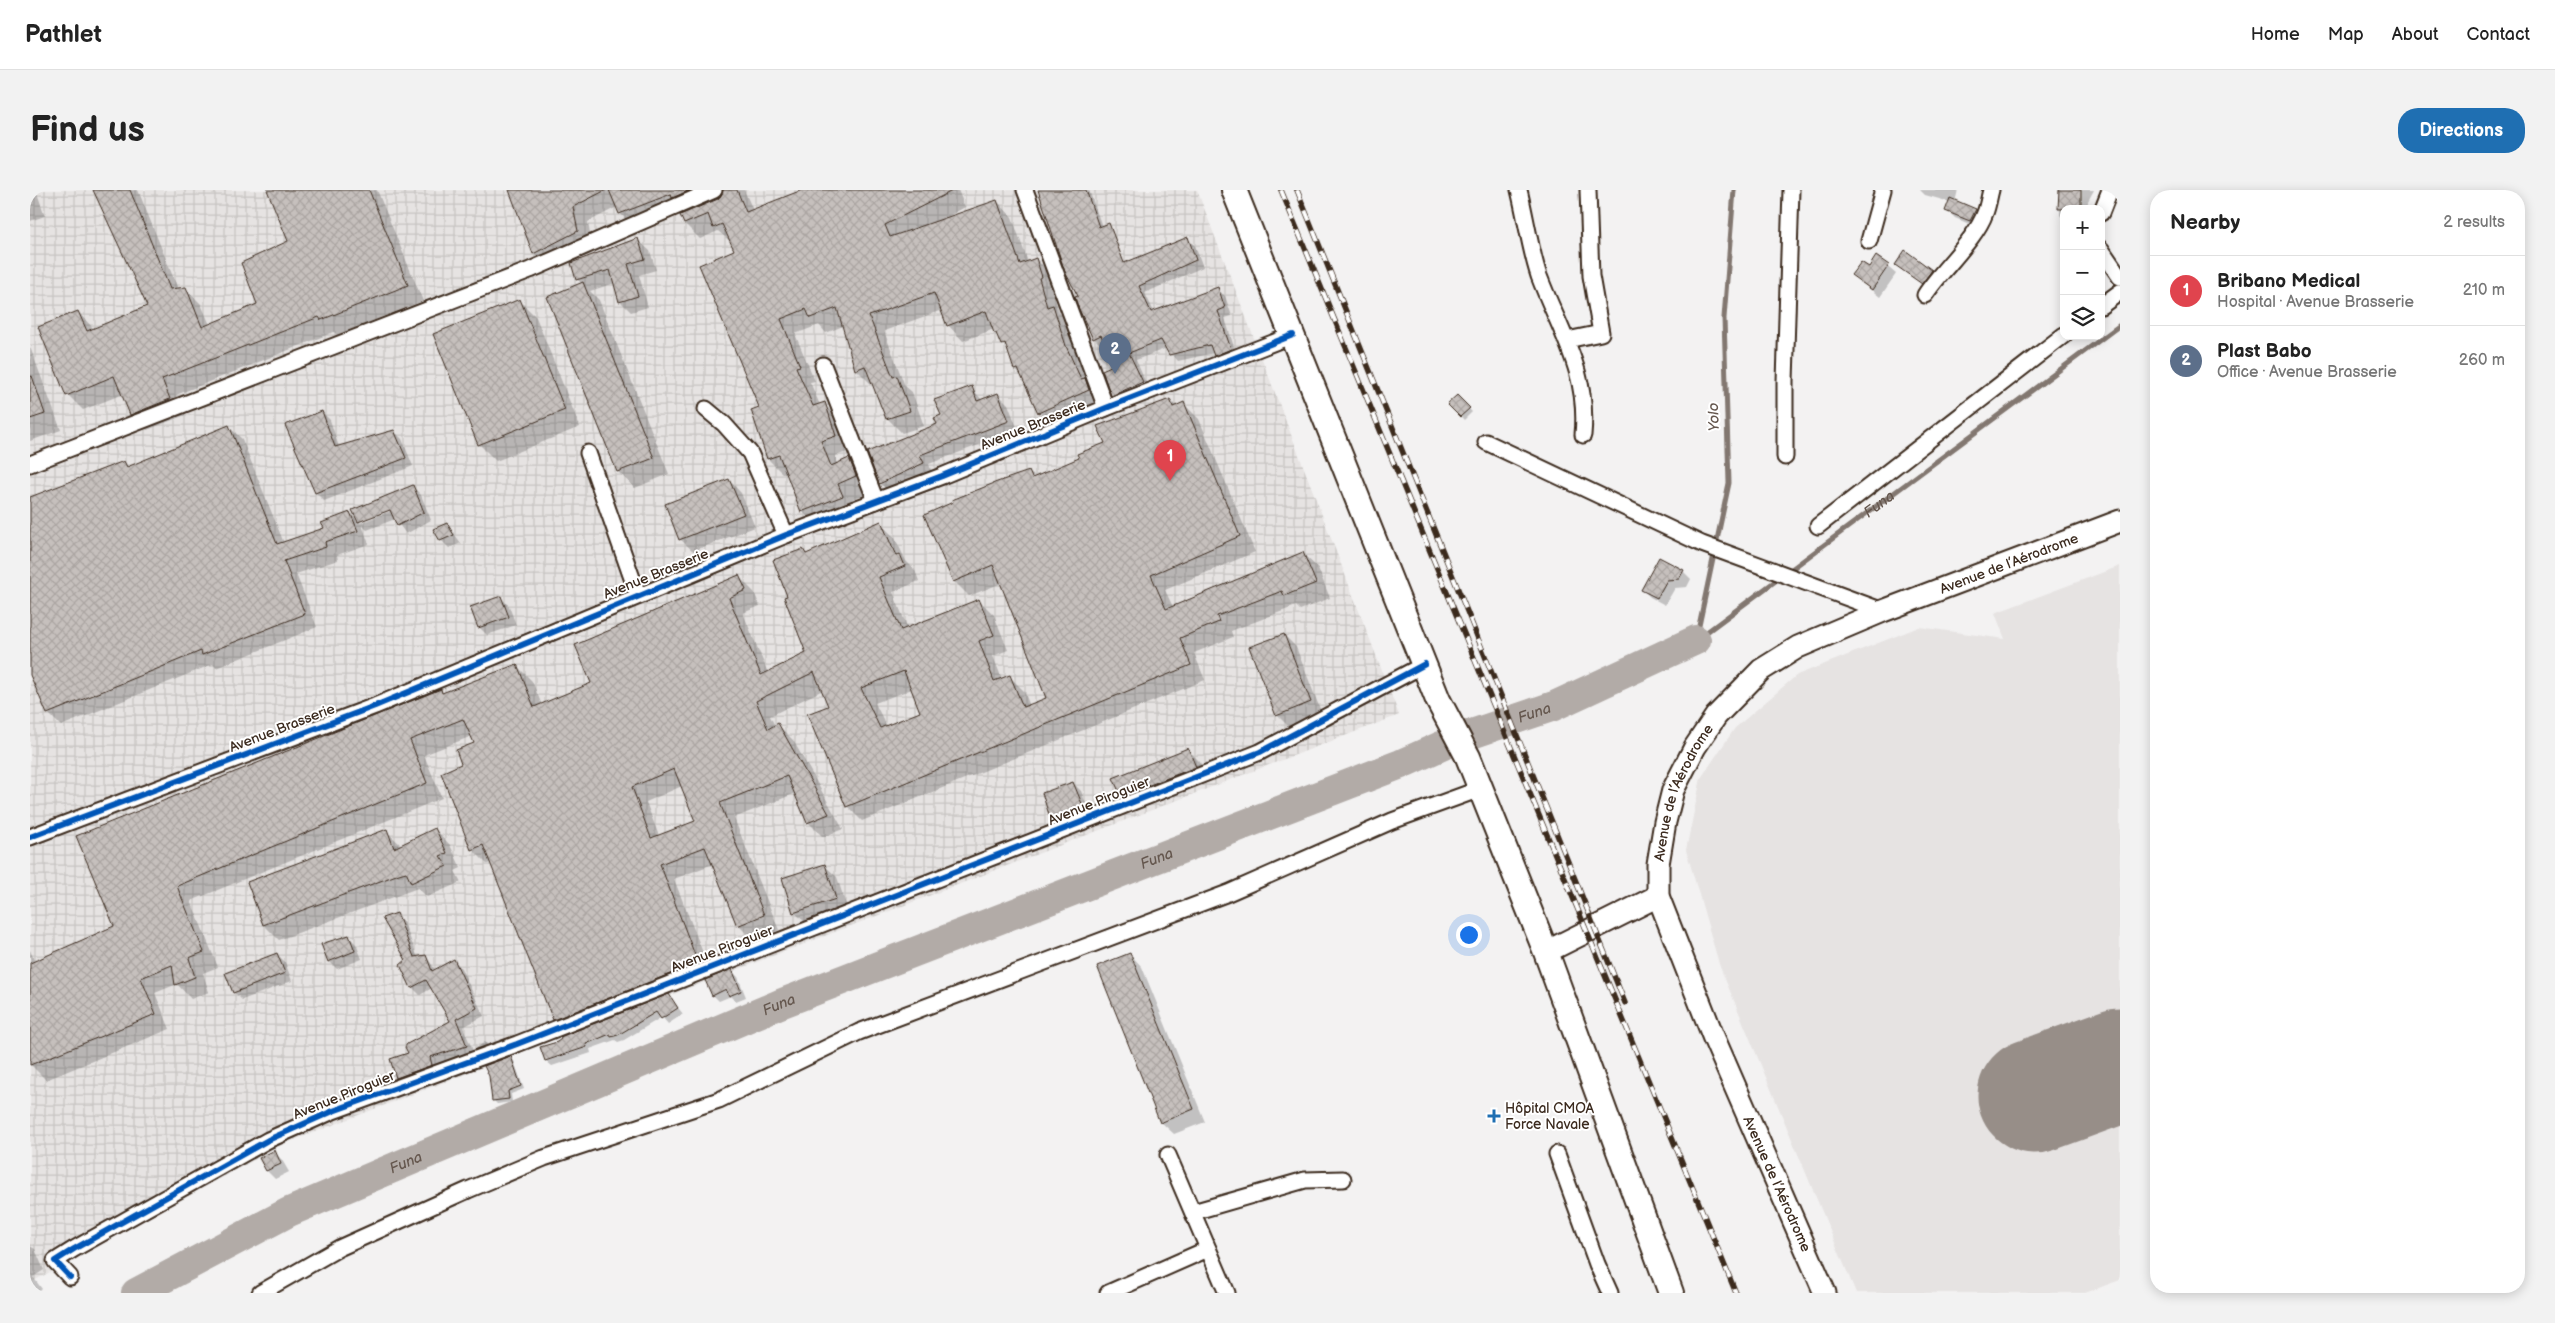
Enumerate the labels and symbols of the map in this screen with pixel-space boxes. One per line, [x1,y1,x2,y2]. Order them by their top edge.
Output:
pin: 2 [1099,333,1131,374]
street label: Avenue Brasserie [978,396,1088,454]
water label: Yolo [1704,402,1724,432]
pin: 1 [1154,440,1186,481]
water label: Funa [1860,486,1898,522]
street label: Avenue de l’Aérodrome [1937,529,2081,597]
street label: Avenue Brasserie [601,545,711,603]
water label: Funa [1515,698,1553,727]
street label: Avenue Brasserie [227,700,337,756]
street label: Avenue de l’Aérodrome [1650,721,1716,863]
street label: Avenue Piroguier [1046,773,1153,829]
water label: Funa [1137,843,1176,873]
street label: Avenue Piroguier [668,921,776,976]
your location [1456,922,1482,948]
water label: Funa [759,989,798,1020]
street label: Avenue Piroguier [291,1067,398,1123]
place label: Hôpital CMOA Force Navale [1505,1100,1595,1133]
marker: Hôpital CMOA Force Navale [1487,1109,1501,1123]
street label: Avenue de l’Aérodrome [1739,1114,1815,1254]
water label: Funa [386,1147,425,1178]

